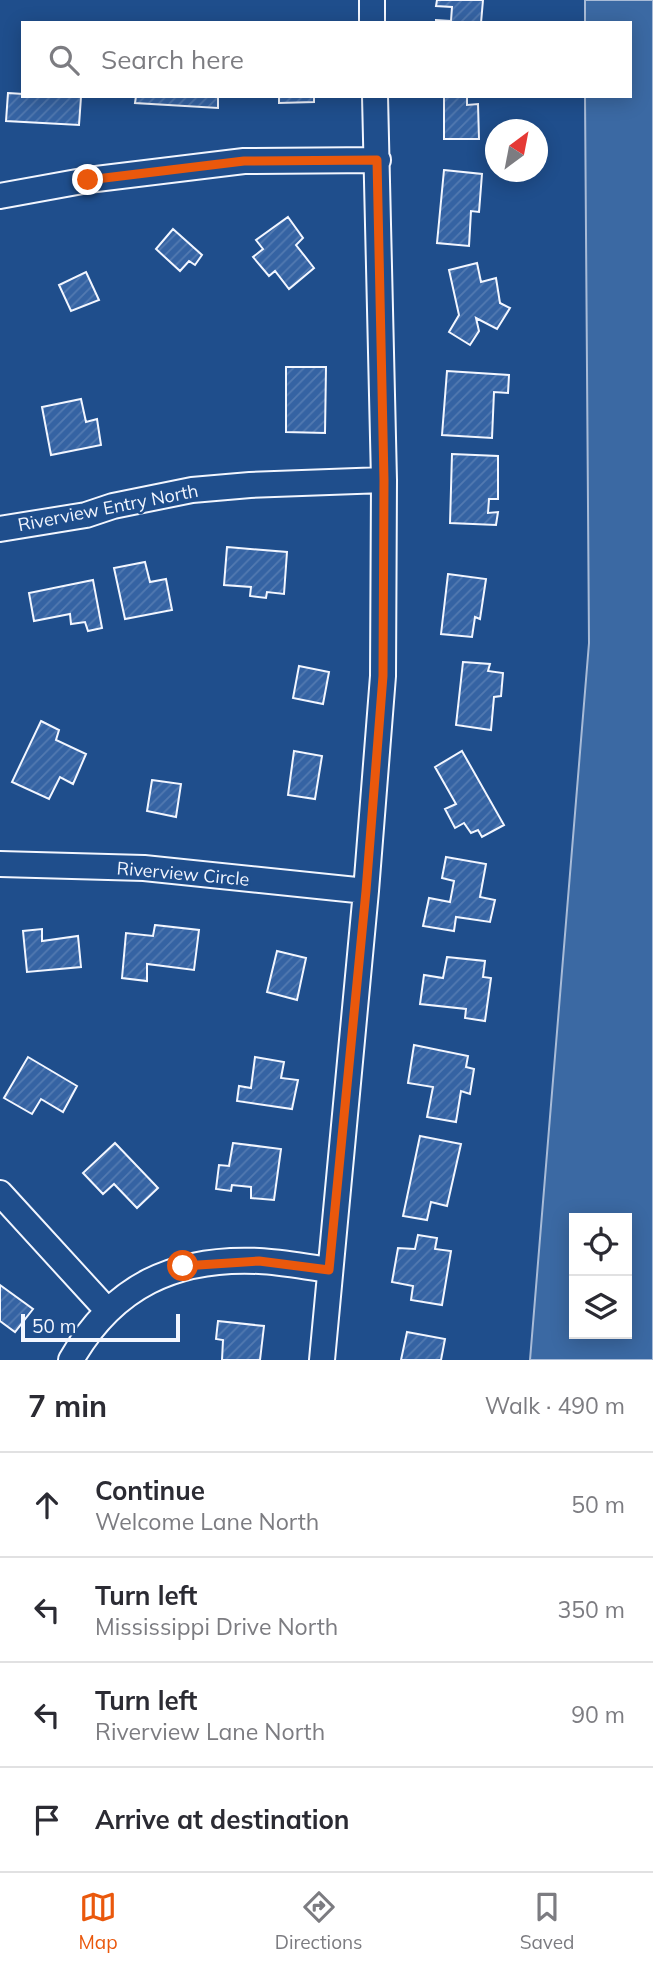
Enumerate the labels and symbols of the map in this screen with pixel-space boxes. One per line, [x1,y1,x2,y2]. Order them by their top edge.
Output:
north arrow [485,119,548,182]
route end [72,164,103,195]
street label: Riverview Entry North [16,479,200,536]
street label: Riverview Circle [116,856,250,891]
route start [167,1250,198,1281]
scale bar [21,1311,180,1343]

